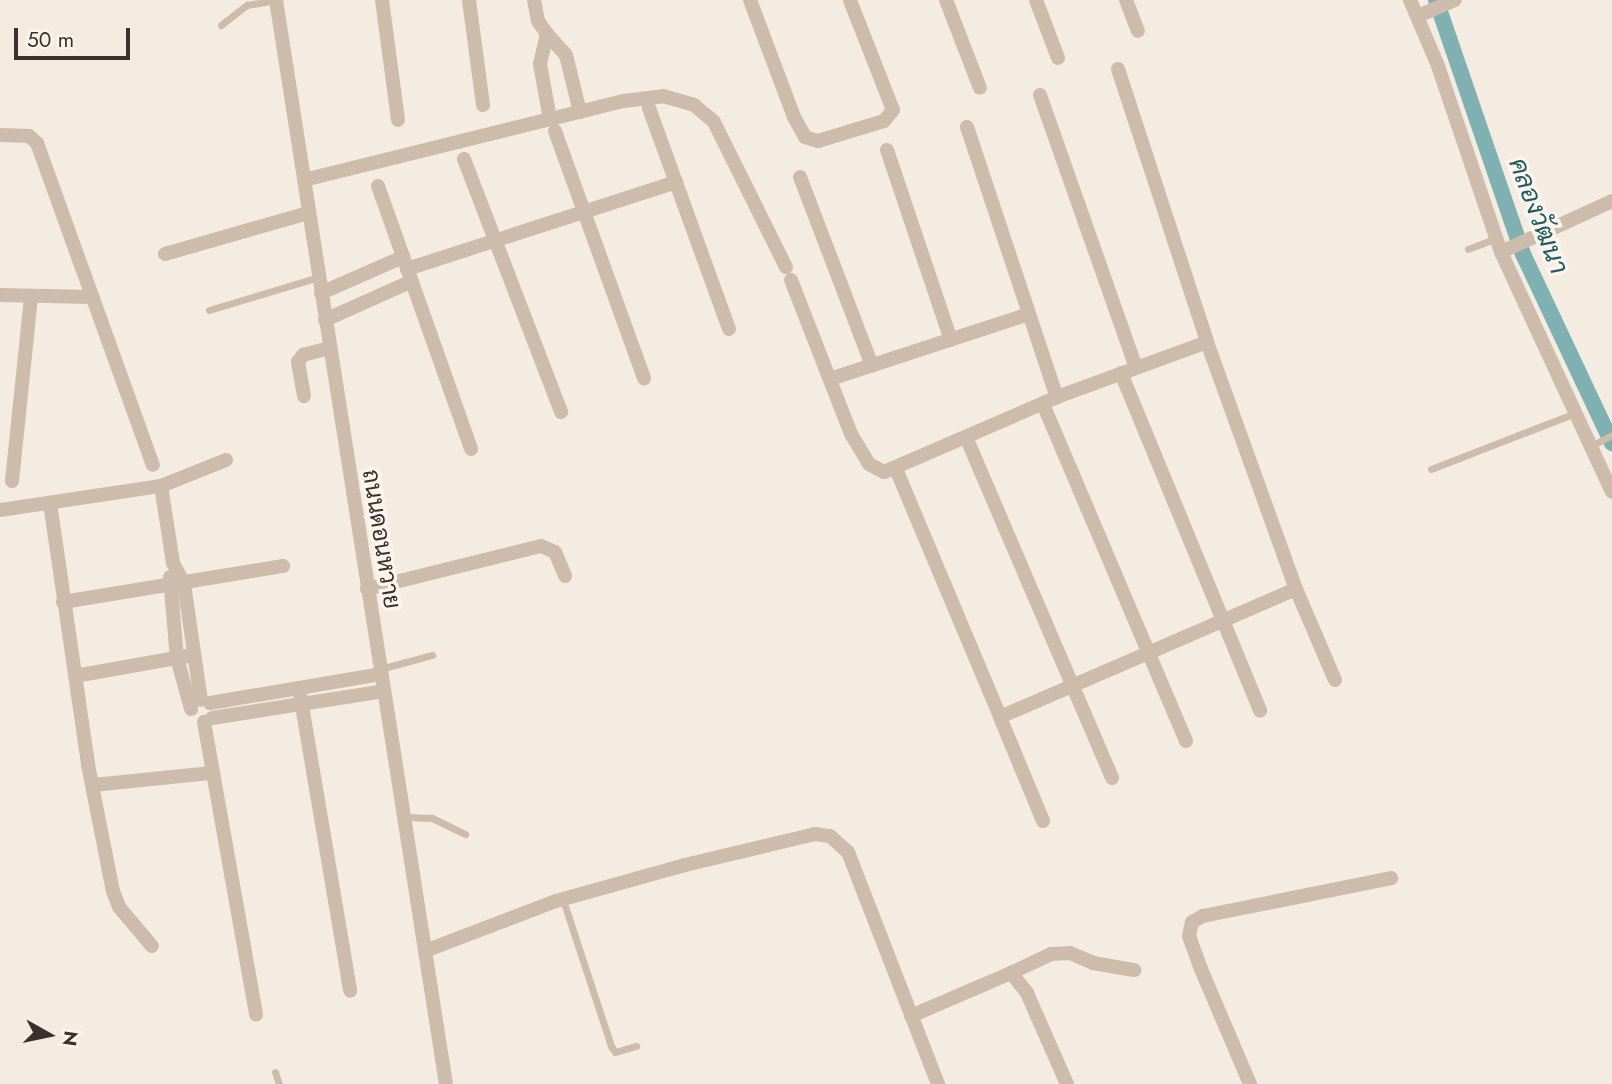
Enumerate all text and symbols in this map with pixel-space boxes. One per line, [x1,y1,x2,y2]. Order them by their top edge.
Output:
scale bar [18,14,133,58]
text: 50 m [27,25,74,55]
water label: คลองวัฒนา [1502,154,1574,278]
street label: ถนนดอนหวาย [357,467,407,611]
north arrow [14,1000,84,1070]
text: N [56,1029,85,1048]

